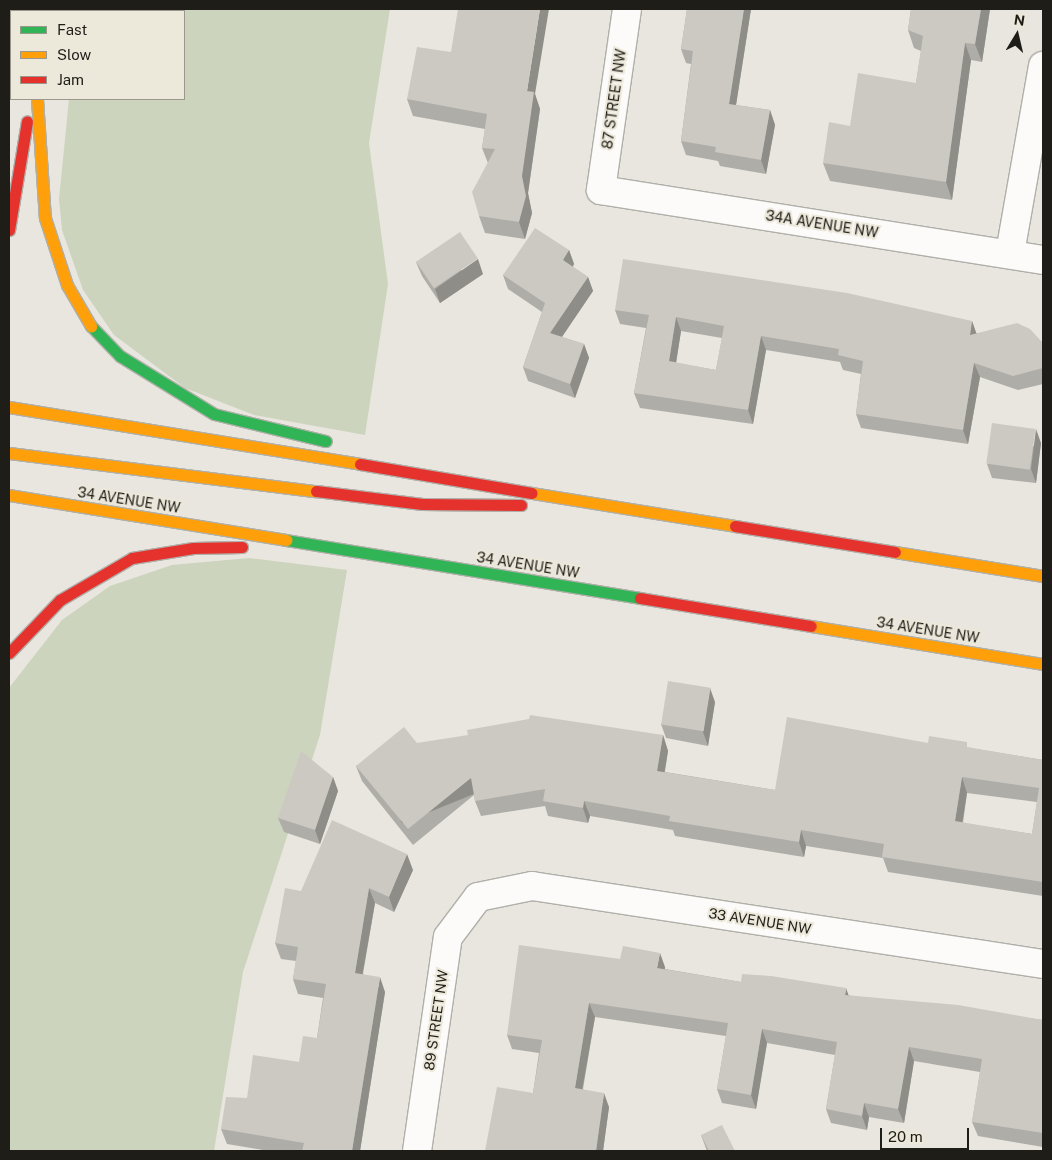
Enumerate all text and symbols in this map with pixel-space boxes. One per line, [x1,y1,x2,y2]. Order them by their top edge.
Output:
legend [10,10,185,100]
north arrow [992,10,1042,60]
text: N [1013,11,1026,29]
text: Fast [57,21,87,38]
text: Slow [57,46,91,63]
street label: 87 STREET NW [599,48,629,150]
text: Jam [57,71,84,88]
street label: 34A AVENUE NW [765,207,879,241]
street label: 34 AVENUE NW [76,484,182,516]
street label: 34 AVENUE NW [475,549,581,581]
street label: 34 AVENUE NW [875,614,981,646]
street label: 33 AVENUE NW [707,905,813,937]
street label: 89 STREET NW [421,969,451,1071]
scale bar [882,1118,971,1150]
text: 20 m [888,1128,923,1145]

